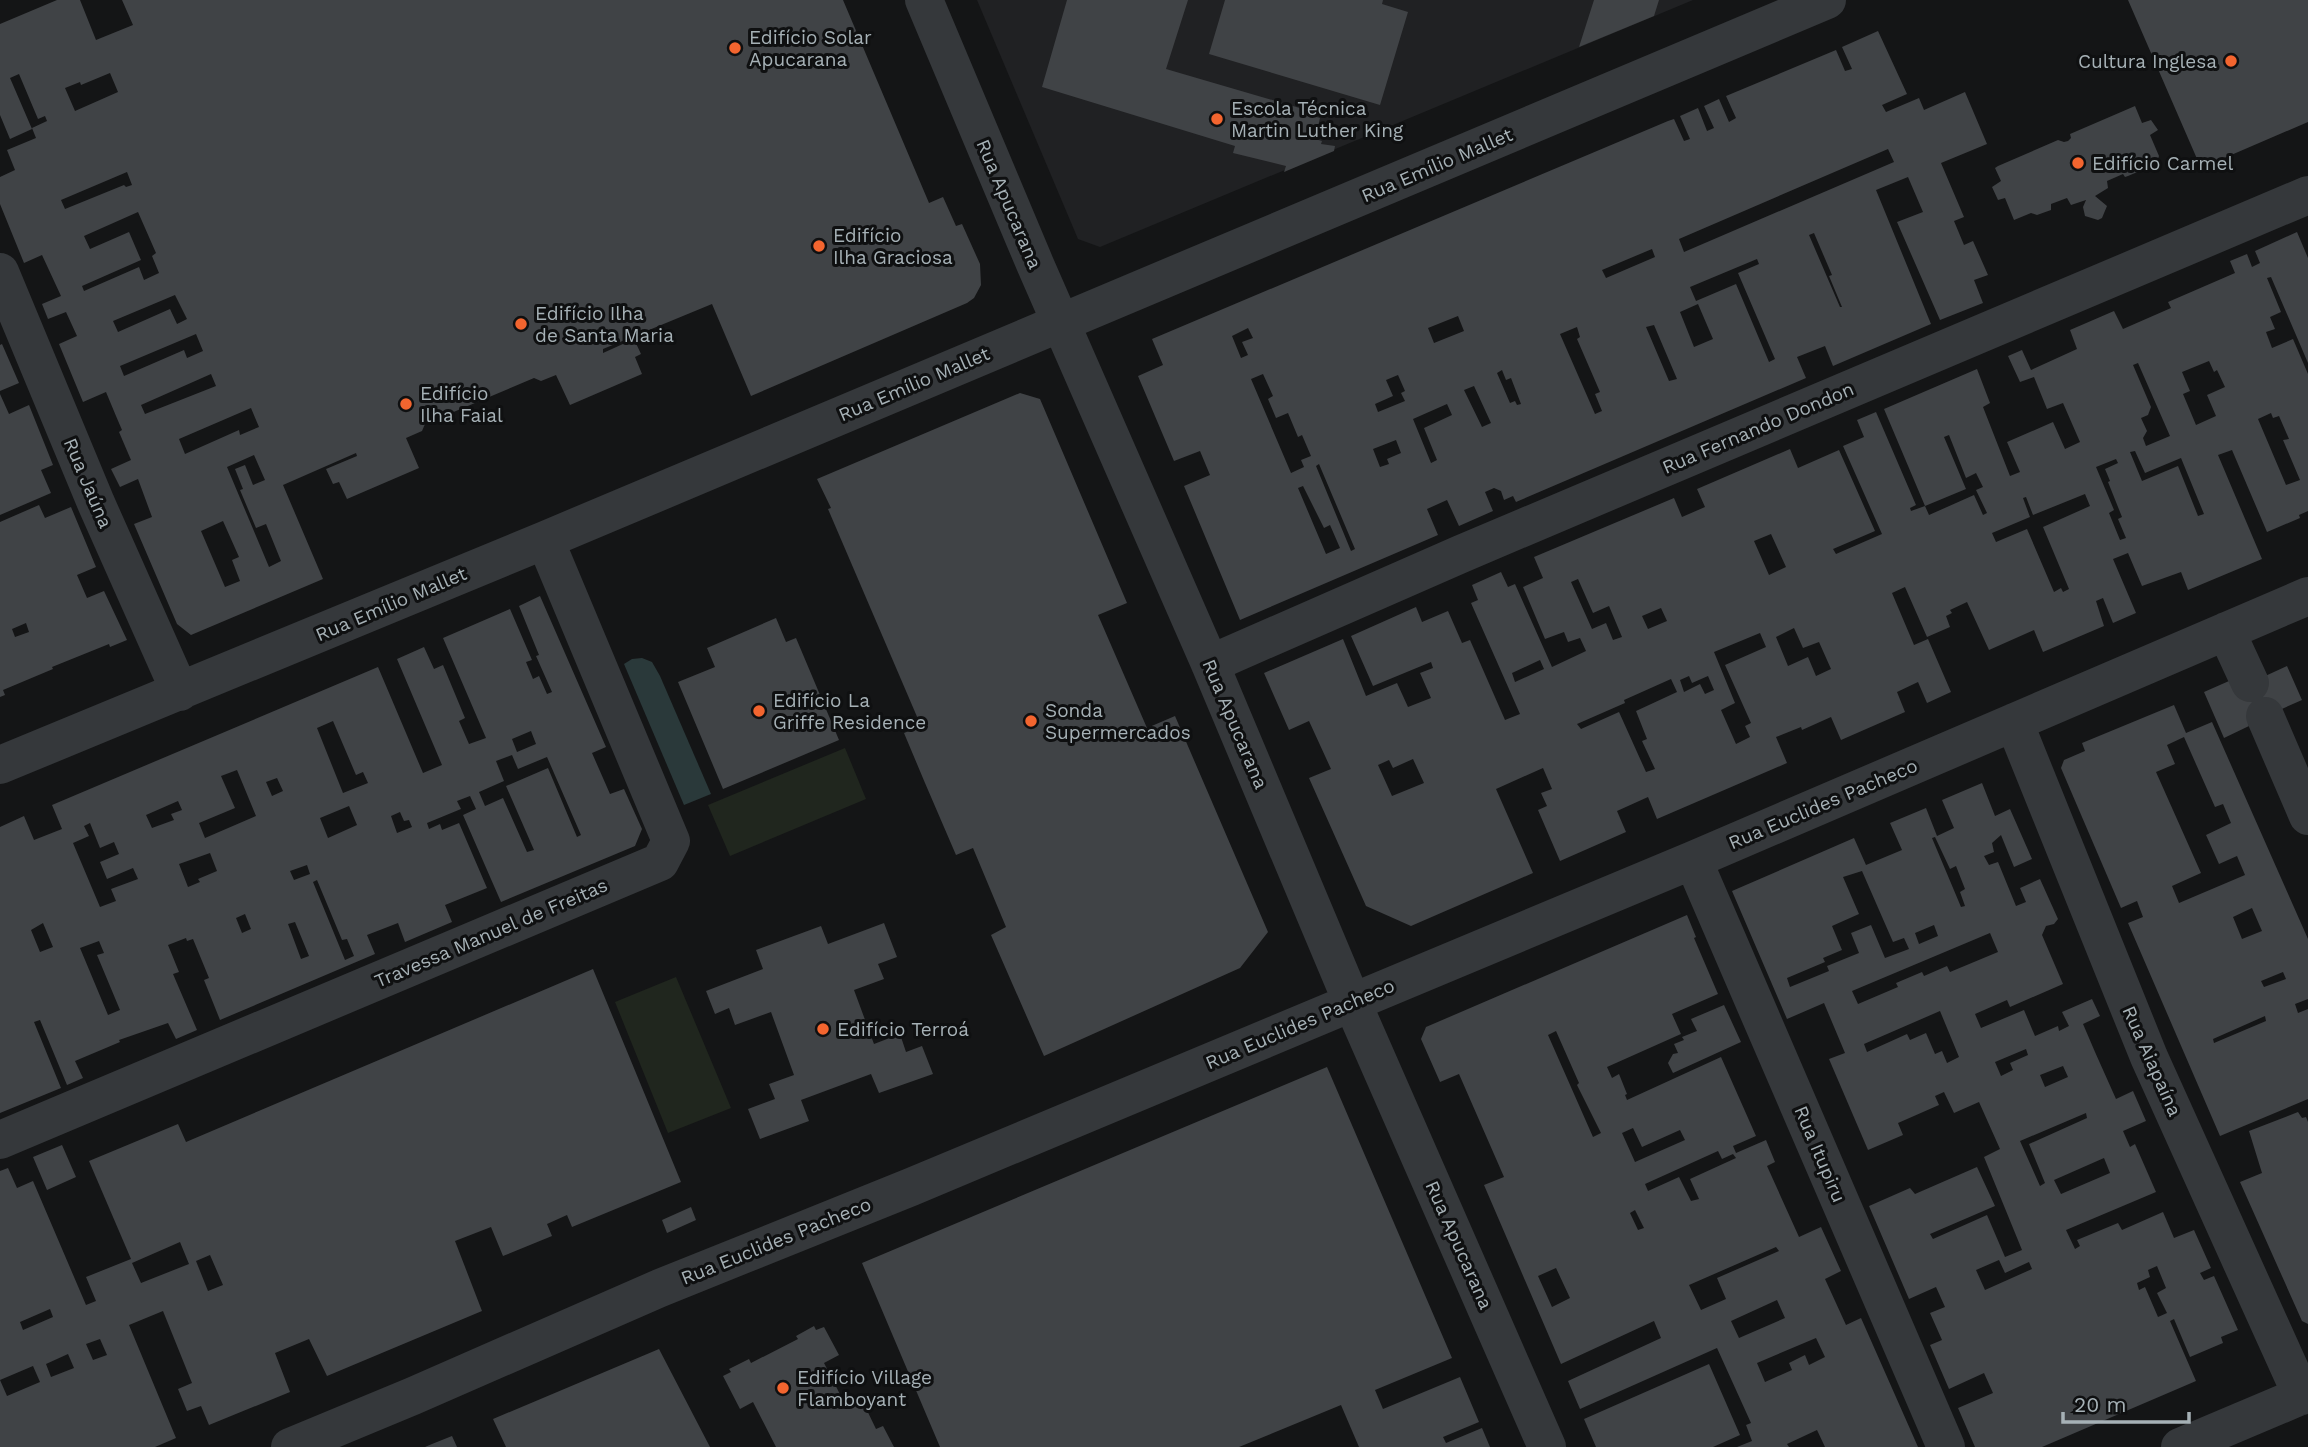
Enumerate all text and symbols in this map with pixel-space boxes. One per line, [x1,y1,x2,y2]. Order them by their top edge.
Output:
place label: Edifício Solar Apucarana [749,26,872,71]
marker: Edifício Solar Apucarana [727,40,743,56]
place label: Cultura Inglesa [2078,50,2217,73]
marker: Cultura Inglesa [2223,53,2239,69]
place label: Escola Técnica Martin Luther King [1231,97,1404,142]
marker: Escola Técnica Martin Luther King [1209,111,1225,127]
street label: Rua Emílio Mallet [1358,123,1516,207]
street label: Rua Apucarana [971,136,1047,272]
place label: Edifício Carmel [2092,152,2233,175]
marker: Edifício Carmel [2070,155,2086,171]
place label: Edifício Ilha Graciosa [833,224,953,269]
marker: Edifício Ilha Graciosa [811,238,827,254]
place label: Edifício Ilha de Santa Maria [535,302,674,347]
marker: Edifício Ilha de Santa Maria [513,316,529,332]
street label: Rua Emílio Mallet [835,342,993,426]
street label: Rua Fernando Dondon [1659,377,1857,479]
place label: Edifício Ilha Faial [420,382,503,427]
marker: Edifício Ilha Faial [398,396,414,412]
street label: Rua Jaúna [59,434,117,532]
street label: Rua Emílio Mallet [312,562,470,646]
street label: Rua Apucarana [1197,656,1273,792]
place label: Edifício La Griffe Residence [773,689,926,734]
place label: Sonda Supermercados [1045,699,1191,744]
marker: Edifício La Griffe Residence [751,703,767,719]
marker: Sonda Supermercados [1023,713,1039,729]
street label: Rua Euclides Pacheco [1725,754,1921,854]
street label: Travessa Manuel de Freitas [371,873,611,993]
street label: Rua Euclides Pacheco [1202,974,1398,1074]
street label: Rua Aiapaína [2117,1002,2187,1120]
place label: Edifício Terroá [837,1018,969,1041]
marker: Edifício Terroá [815,1021,831,1037]
street label: Rua Itupiru [1789,1102,1851,1206]
street label: Rua Apucarana [1420,1177,1498,1313]
street label: Rua Euclides Pacheco [678,1192,874,1290]
place label: Edifício Village Flamboyant [797,1366,932,1411]
marker: Edifício Village Flamboyant [775,1380,791,1396]
scale bar [2063,1380,2189,1424]
text: 20 m [2074,1392,2126,1417]

